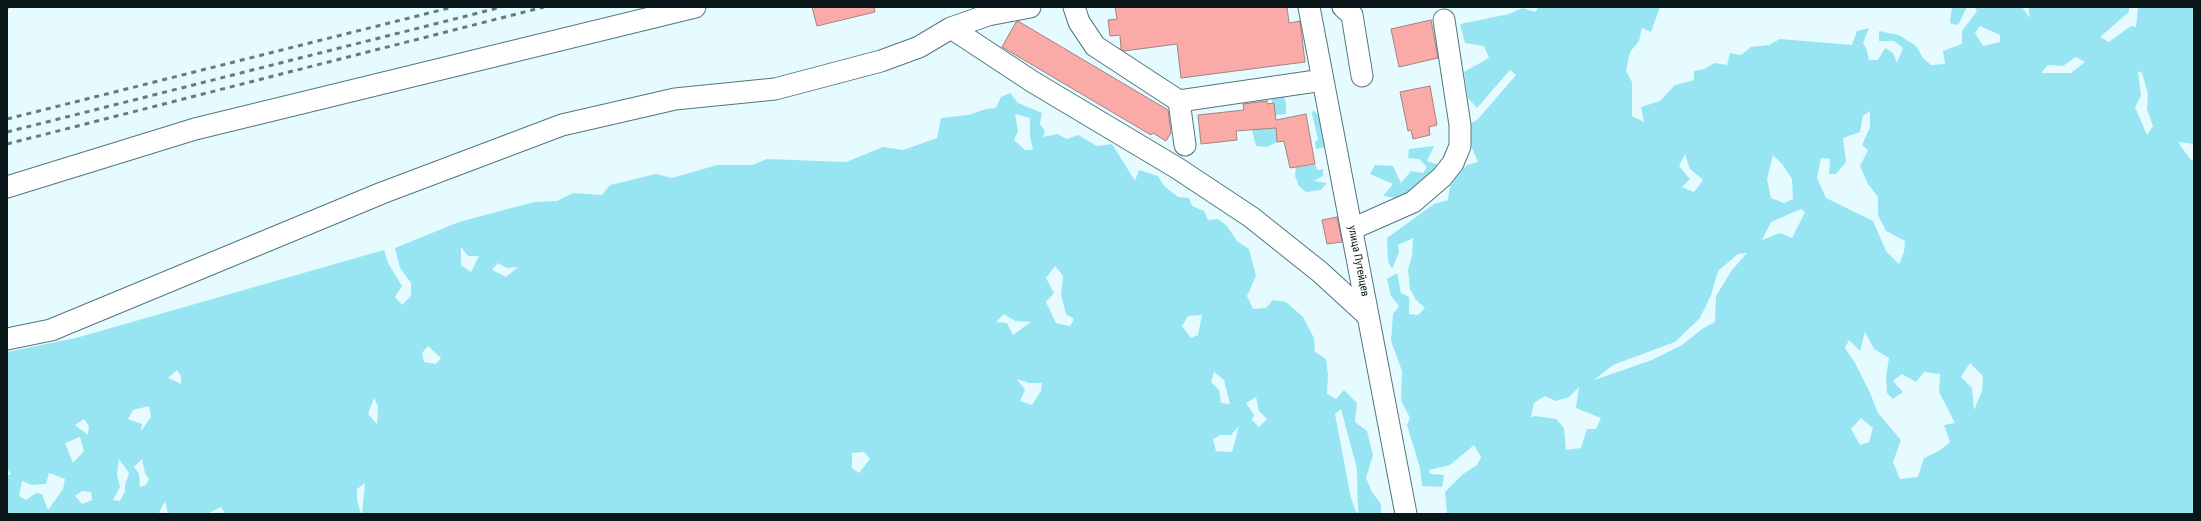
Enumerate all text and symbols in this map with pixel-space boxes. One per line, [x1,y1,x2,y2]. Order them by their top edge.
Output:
street label: улица Путейцев [1345,224,1371,298]

